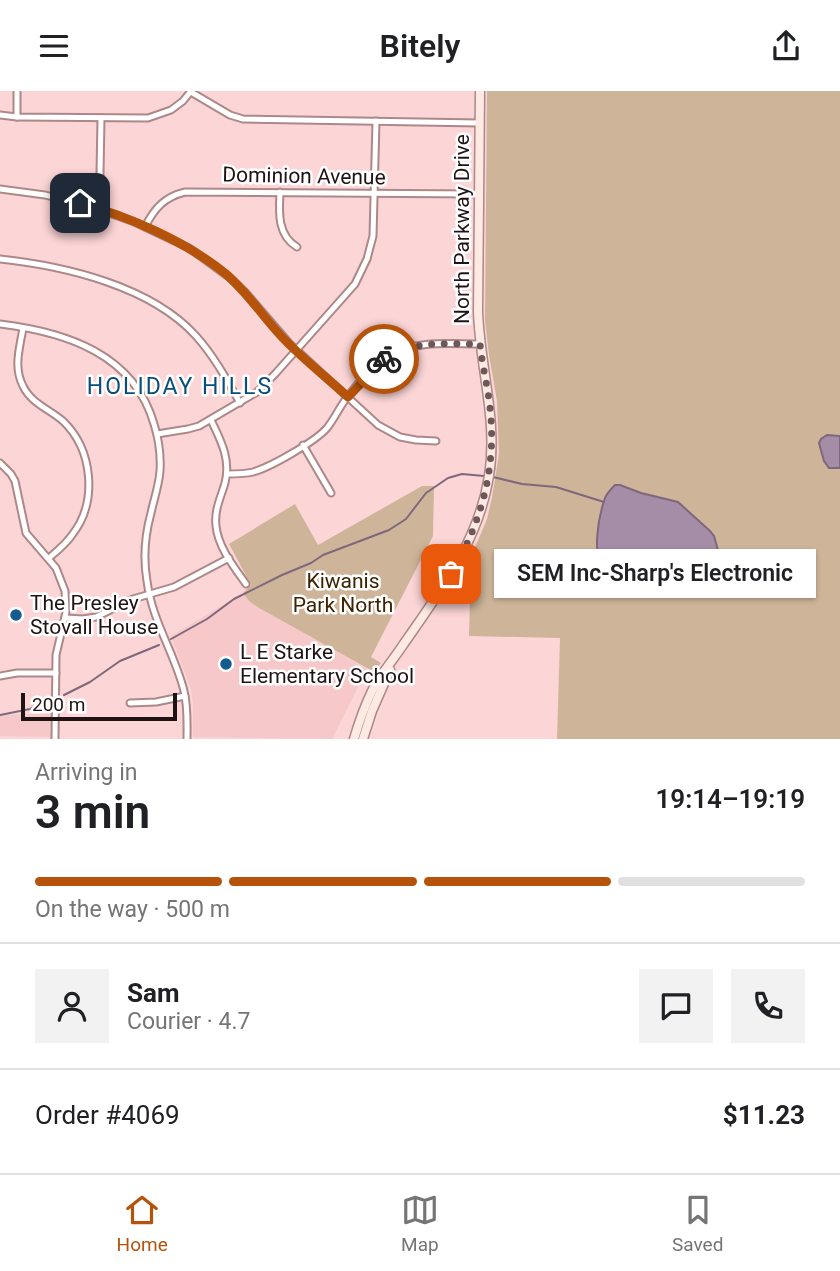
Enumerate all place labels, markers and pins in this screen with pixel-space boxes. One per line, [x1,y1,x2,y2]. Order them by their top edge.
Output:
pin [50,173,110,233]
pin [421,544,481,604]
callout: SEM Inc-Sharp's Electronic [493,549,815,599]
place label: The Presley Stovall House [30,591,158,639]
marker: The Presley Stovall House [8,607,24,623]
place label: L E Starke Elementary School [240,640,414,688]
marker: L E Starke Elementary School [218,656,234,672]

